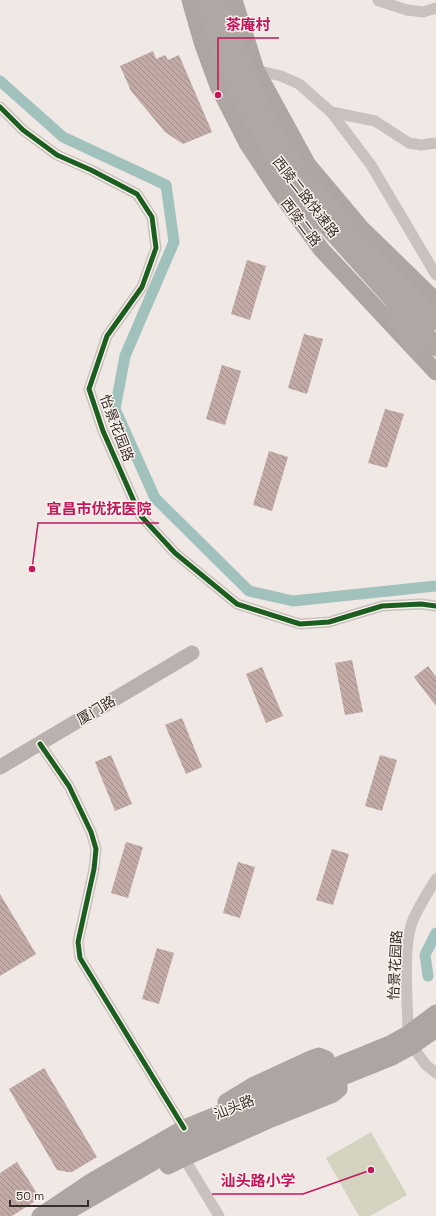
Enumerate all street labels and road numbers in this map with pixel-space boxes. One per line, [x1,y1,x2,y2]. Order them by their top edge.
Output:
street label: 西陵二路快速路 [269,153,343,241]
street label: 西陵二路 [277,195,325,249]
street label: 怡景花园路 [96,392,138,464]
street label: 厦门路 [73,691,119,729]
street label: 怡景花园路 [384,930,406,1000]
street label: 汕头路 [211,1091,257,1123]

